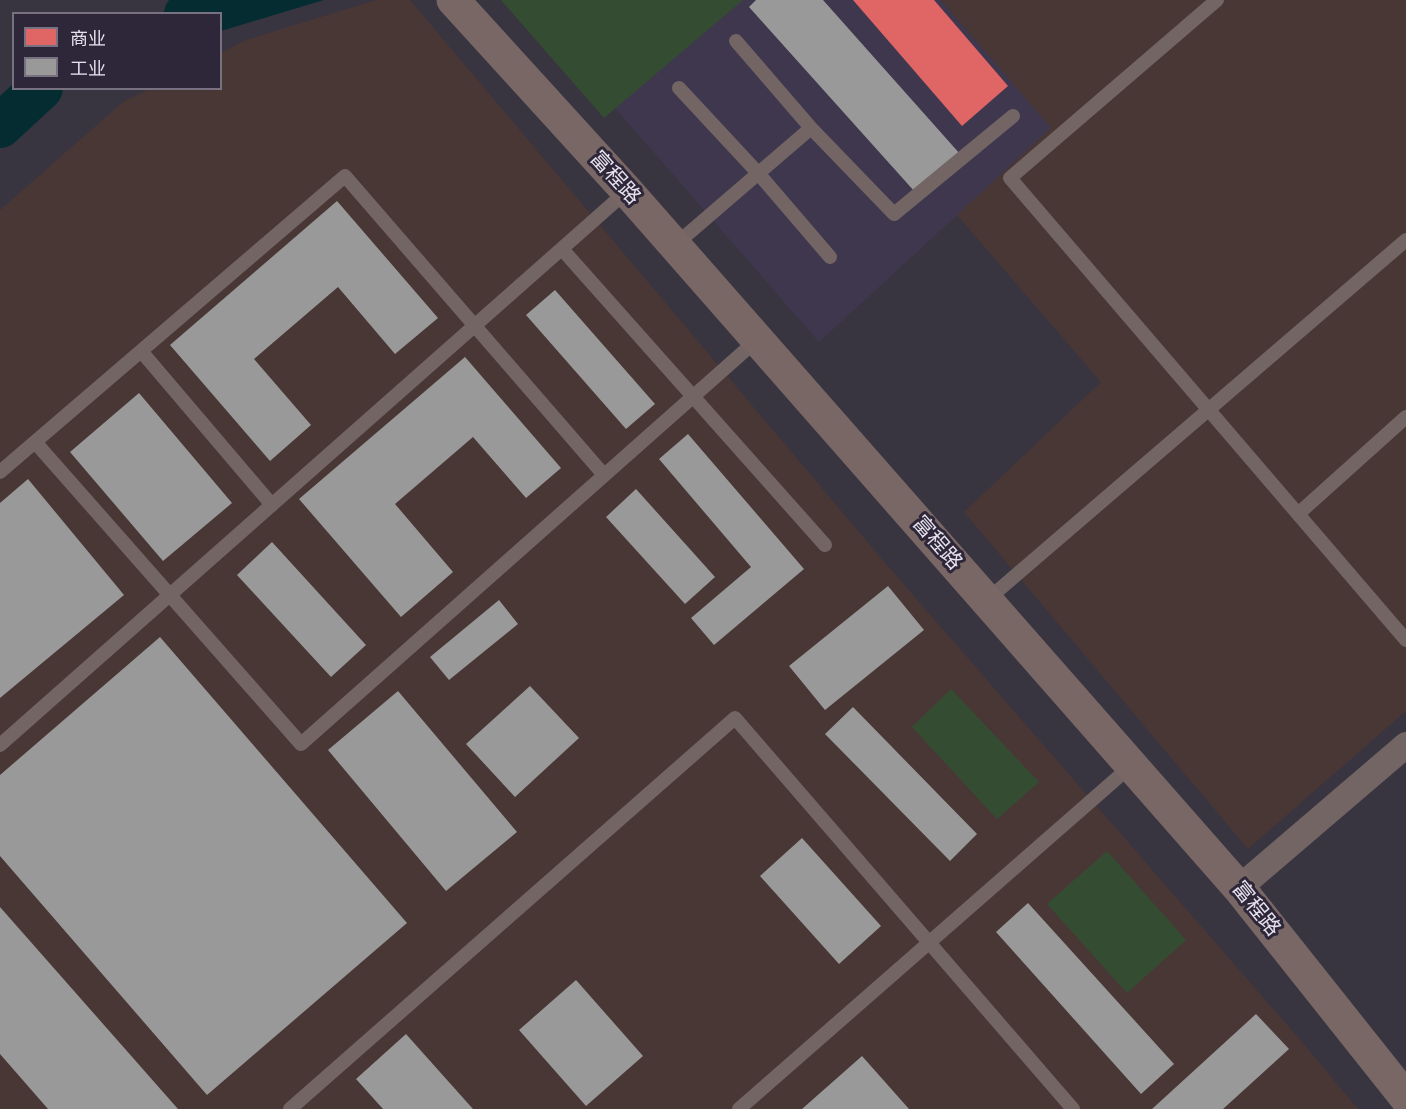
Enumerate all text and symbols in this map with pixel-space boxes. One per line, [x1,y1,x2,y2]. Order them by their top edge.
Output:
legend [12,12,222,90]
text: 商业 [70,28,106,50]
text: 工业 [70,58,106,80]
street label: 富程路 [585,146,645,210]
street label: 富程路 [907,511,967,575]
street label: 富程路 [1226,877,1286,941]

